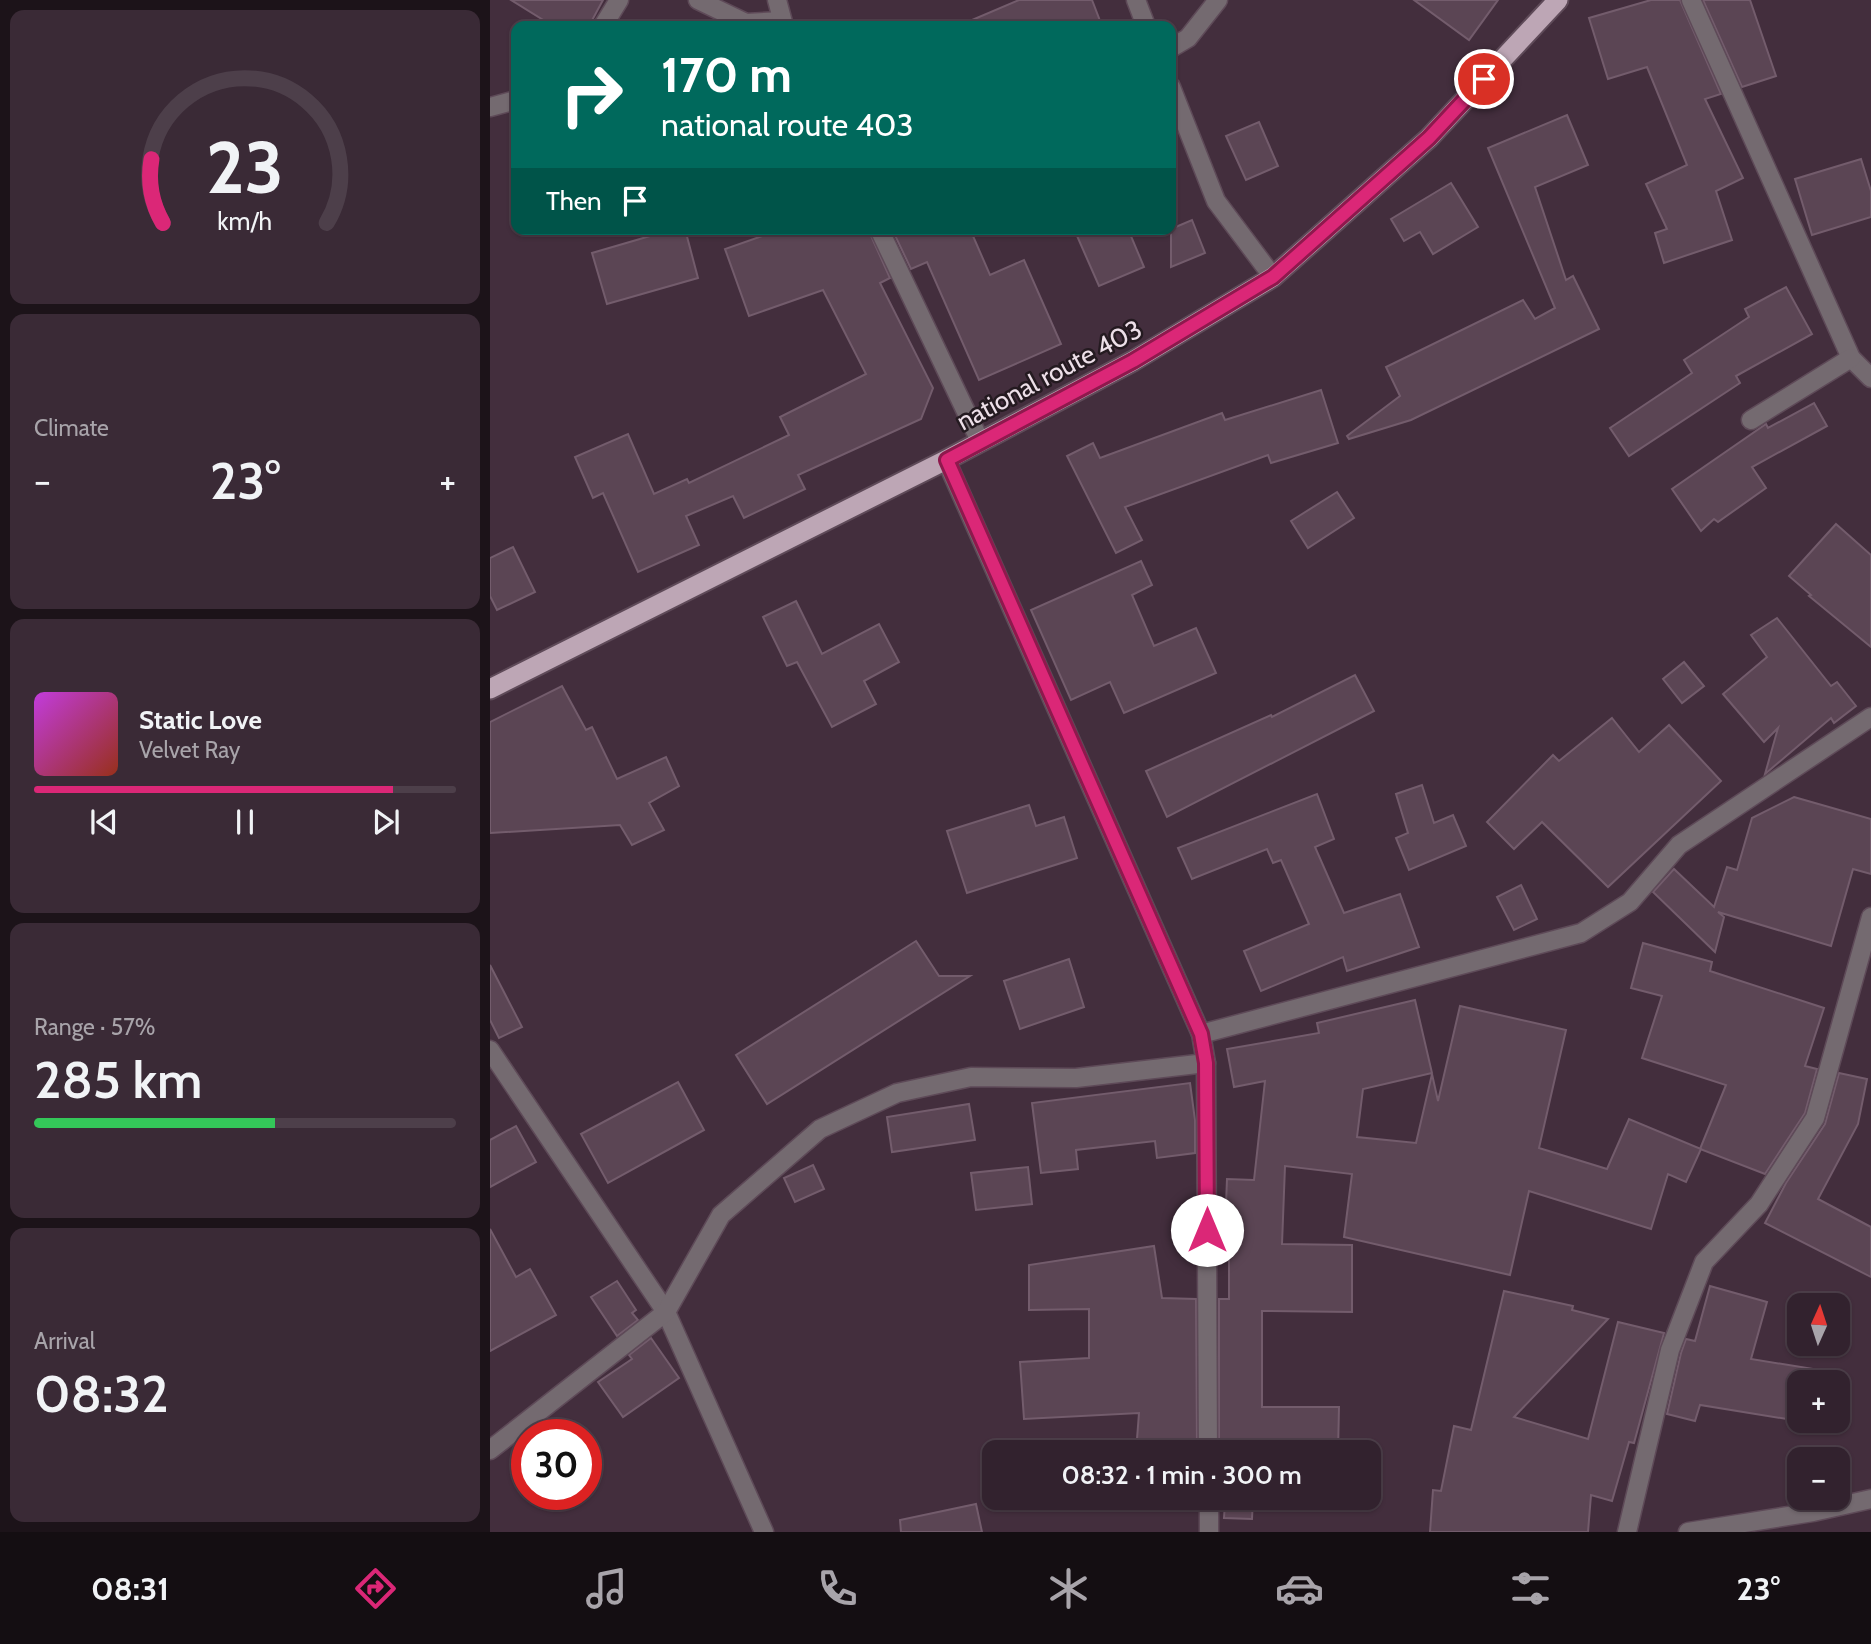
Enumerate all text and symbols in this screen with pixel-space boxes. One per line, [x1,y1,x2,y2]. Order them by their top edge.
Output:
text: 170 m [661,45,792,104]
icon: right [546,49,637,140]
pin [1454,49,1514,109]
icon: arrive [1465,60,1503,98]
text: national route 403 [661,105,914,144]
text: 23 [206,124,284,212]
icon: arrive [616,182,654,220]
text: Then [546,185,602,217]
text: km/h [218,206,272,236]
street label: national route 403 [951,313,1147,437]
text: Climate [34,414,109,442]
text: 23° [210,449,280,512]
text: − [34,457,51,504]
text: + [439,457,456,504]
text: Static Love [139,704,262,736]
text: Velvet Ray [139,736,240,764]
icon: previous [85,803,123,841]
icon: pause [226,803,264,841]
icon: next [367,803,405,841]
text: Range · 57% [34,1013,155,1041]
text: 285 km [34,1048,202,1111]
position arrow [1170,1193,1244,1267]
north arrow [1787,1293,1850,1356]
map controls [1787,1293,1850,1510]
text: Arrival [34,1327,95,1355]
text: 08:32 [34,1362,169,1425]
button: + [1787,1370,1850,1433]
speed limit sign: 30 [511,1419,602,1510]
button: − [1787,1447,1850,1510]
text: 08:32 · 1 min · 300 m [1061,1459,1302,1491]
icon: directions [351,1564,400,1613]
icon: music [582,1564,631,1613]
icon: phone [813,1564,862,1613]
icon: climate [1044,1564,1093,1613]
icon: car [1275,1564,1324,1613]
icon: filters [1506,1564,1555,1613]
text: 08:31 [91,1569,169,1608]
text: 23° [1737,1569,1780,1608]

